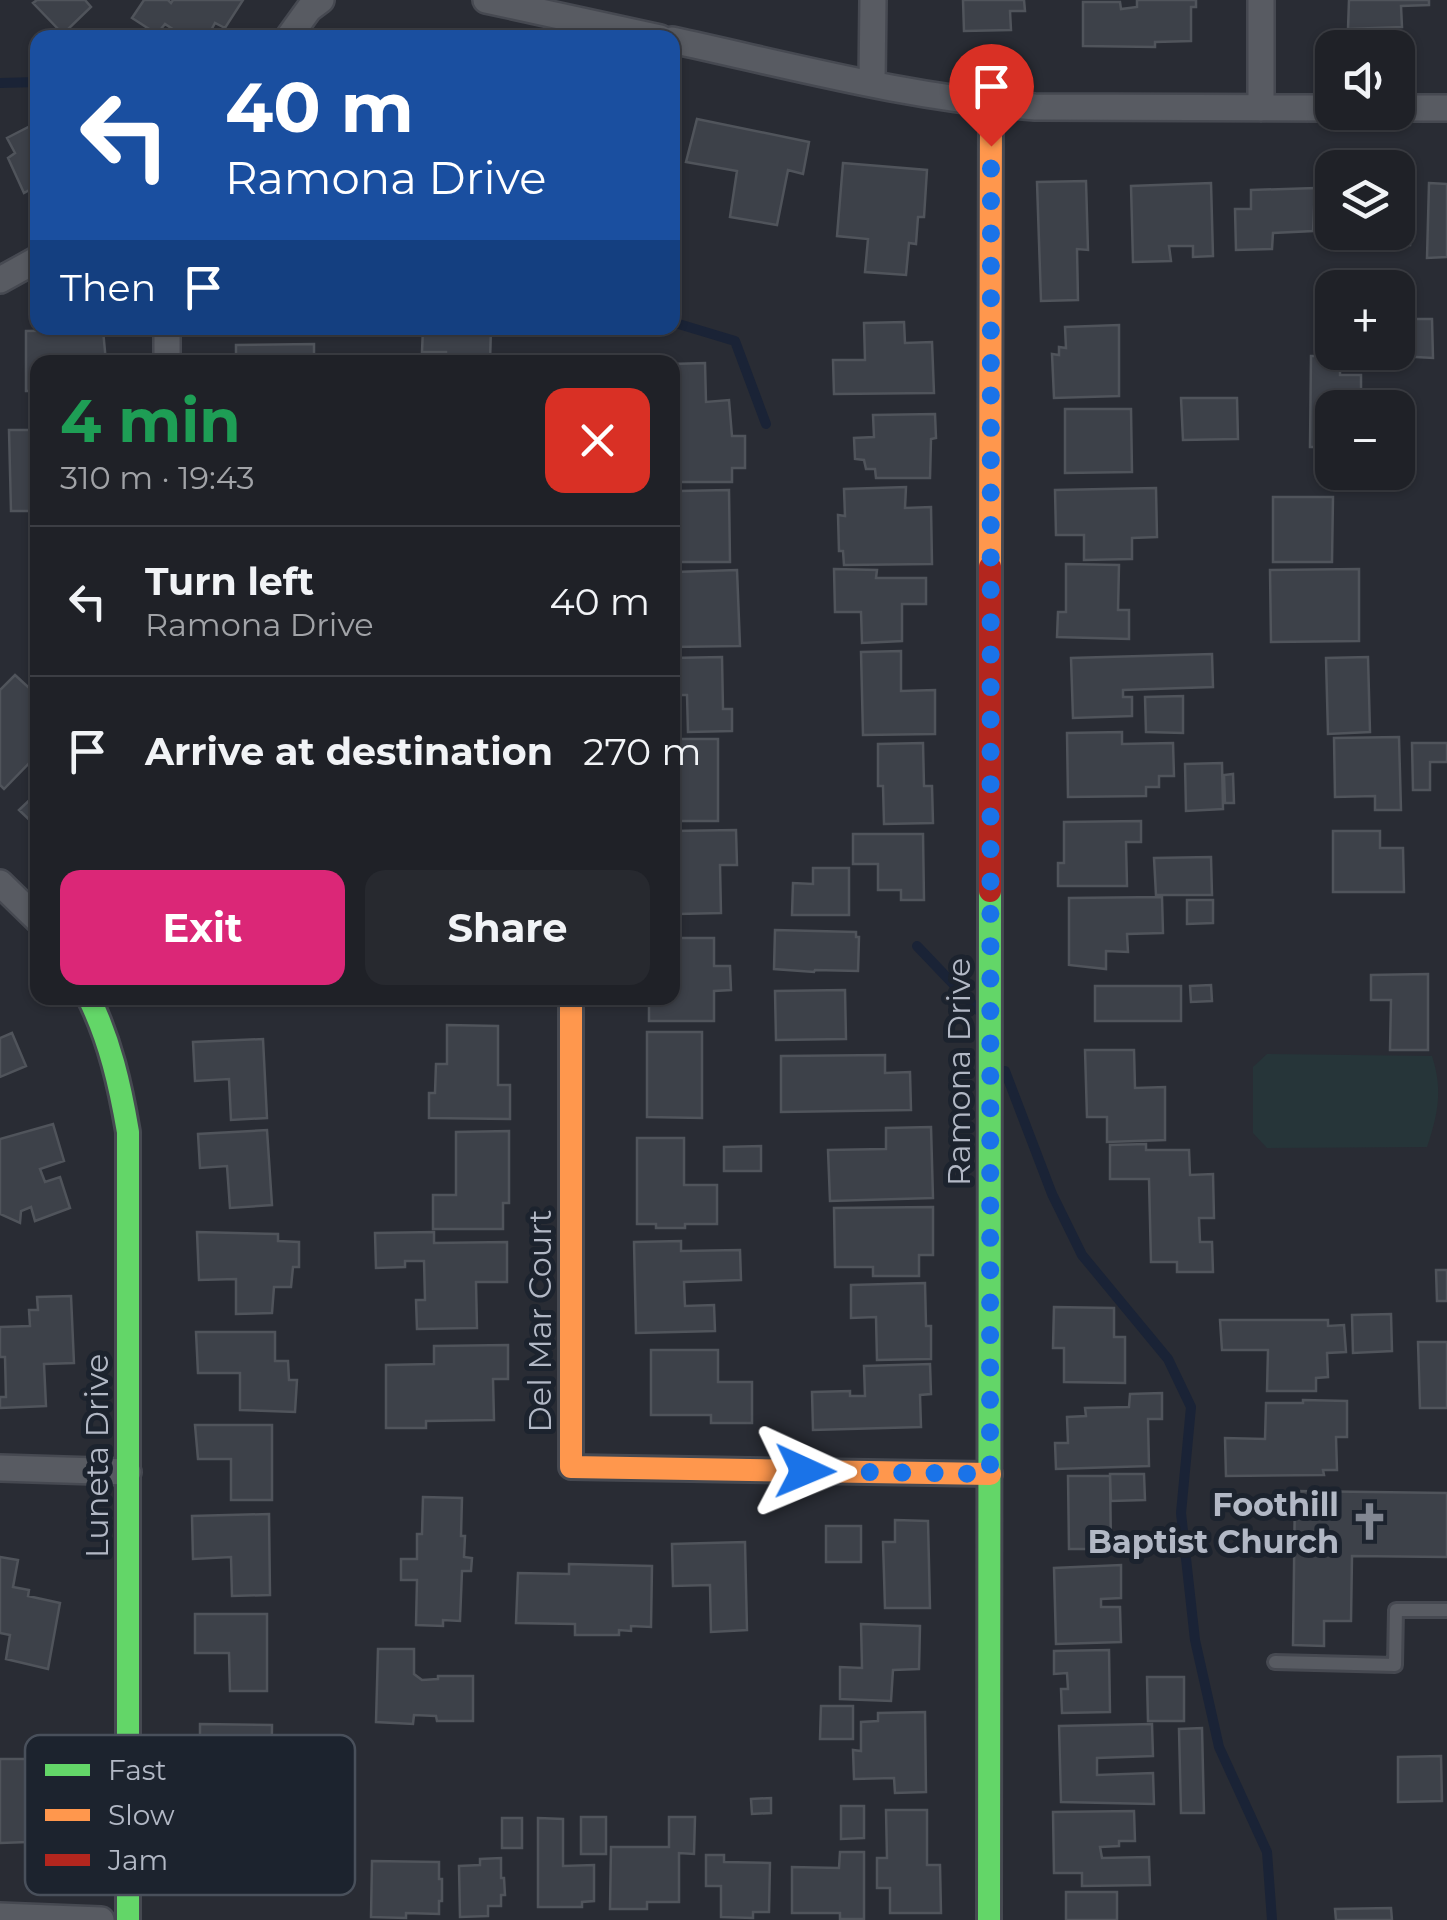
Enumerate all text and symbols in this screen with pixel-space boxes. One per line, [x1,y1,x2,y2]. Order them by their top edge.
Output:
map controls [1315,30,1415,490]
button: sound [1315,30,1415,130]
pin [949,44,1034,147]
icon: arrive [964,59,1019,114]
text: 40 m [225,64,414,150]
icon: left [60,70,190,200]
text: Ramona Drive [225,150,546,205]
button: layers [1315,150,1415,250]
icon: arrive [176,260,231,315]
text: Then [60,264,156,311]
button: + [1315,270,1415,370]
text: 4 min [60,384,241,457]
button: close [545,388,650,493]
button: − [1315,390,1415,490]
text: 310 m · 19:43 [60,458,255,497]
text: Turn left [145,558,314,605]
icon: left [60,574,115,629]
text: 40 m [549,578,650,625]
text: Ramona Drive [145,605,374,644]
icon: arrive [60,724,115,779]
text: Arrive at destination [145,728,553,775]
text: 270 m [583,728,701,775]
button: Exit [60,870,345,985]
button: Share [365,870,650,985]
street label: Ramona Drive [939,958,978,1186]
street label: Del Mar Court [520,1209,559,1433]
street label: Luneta Drive [77,1354,116,1558]
position arrow [753,1419,857,1523]
place label: Foothill Baptist Church [1087,1485,1339,1561]
church icon: Foothill Baptist Church [1348,1501,1390,1543]
legend [25,1735,355,1895]
text: Fast [108,1753,167,1787]
text: Slow [108,1798,175,1832]
text: Jam [107,1843,168,1877]

